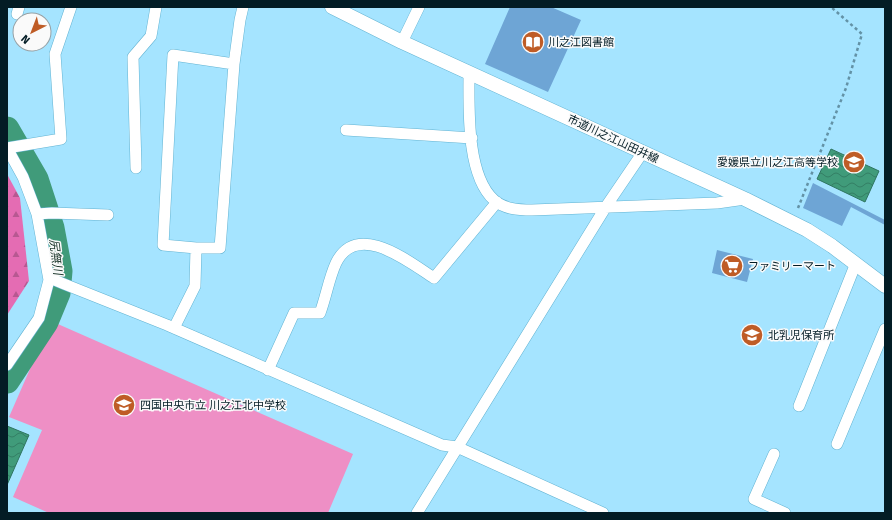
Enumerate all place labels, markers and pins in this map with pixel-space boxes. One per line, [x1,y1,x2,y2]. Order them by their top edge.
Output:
library icon: 川之江図書館 [520,29,546,55]
place label: 川之江図書館 [548,36,614,49]
school or university icon: 愛媛県立川之江高等学校 [841,149,867,175]
place label: 愛媛県立川之江高等学校 [717,156,838,169]
supermarket icon: ファミリーマート [719,253,745,279]
place label: ファミリーマート [748,260,836,273]
school or university icon: 北乳児保育所 [739,322,765,348]
place label: 北乳児保育所 [768,329,835,342]
school or university icon: 四国中央市立 川之江北中学校 [111,392,137,418]
place label: 四国中央市立 川之江北中学校 [140,399,286,412]

